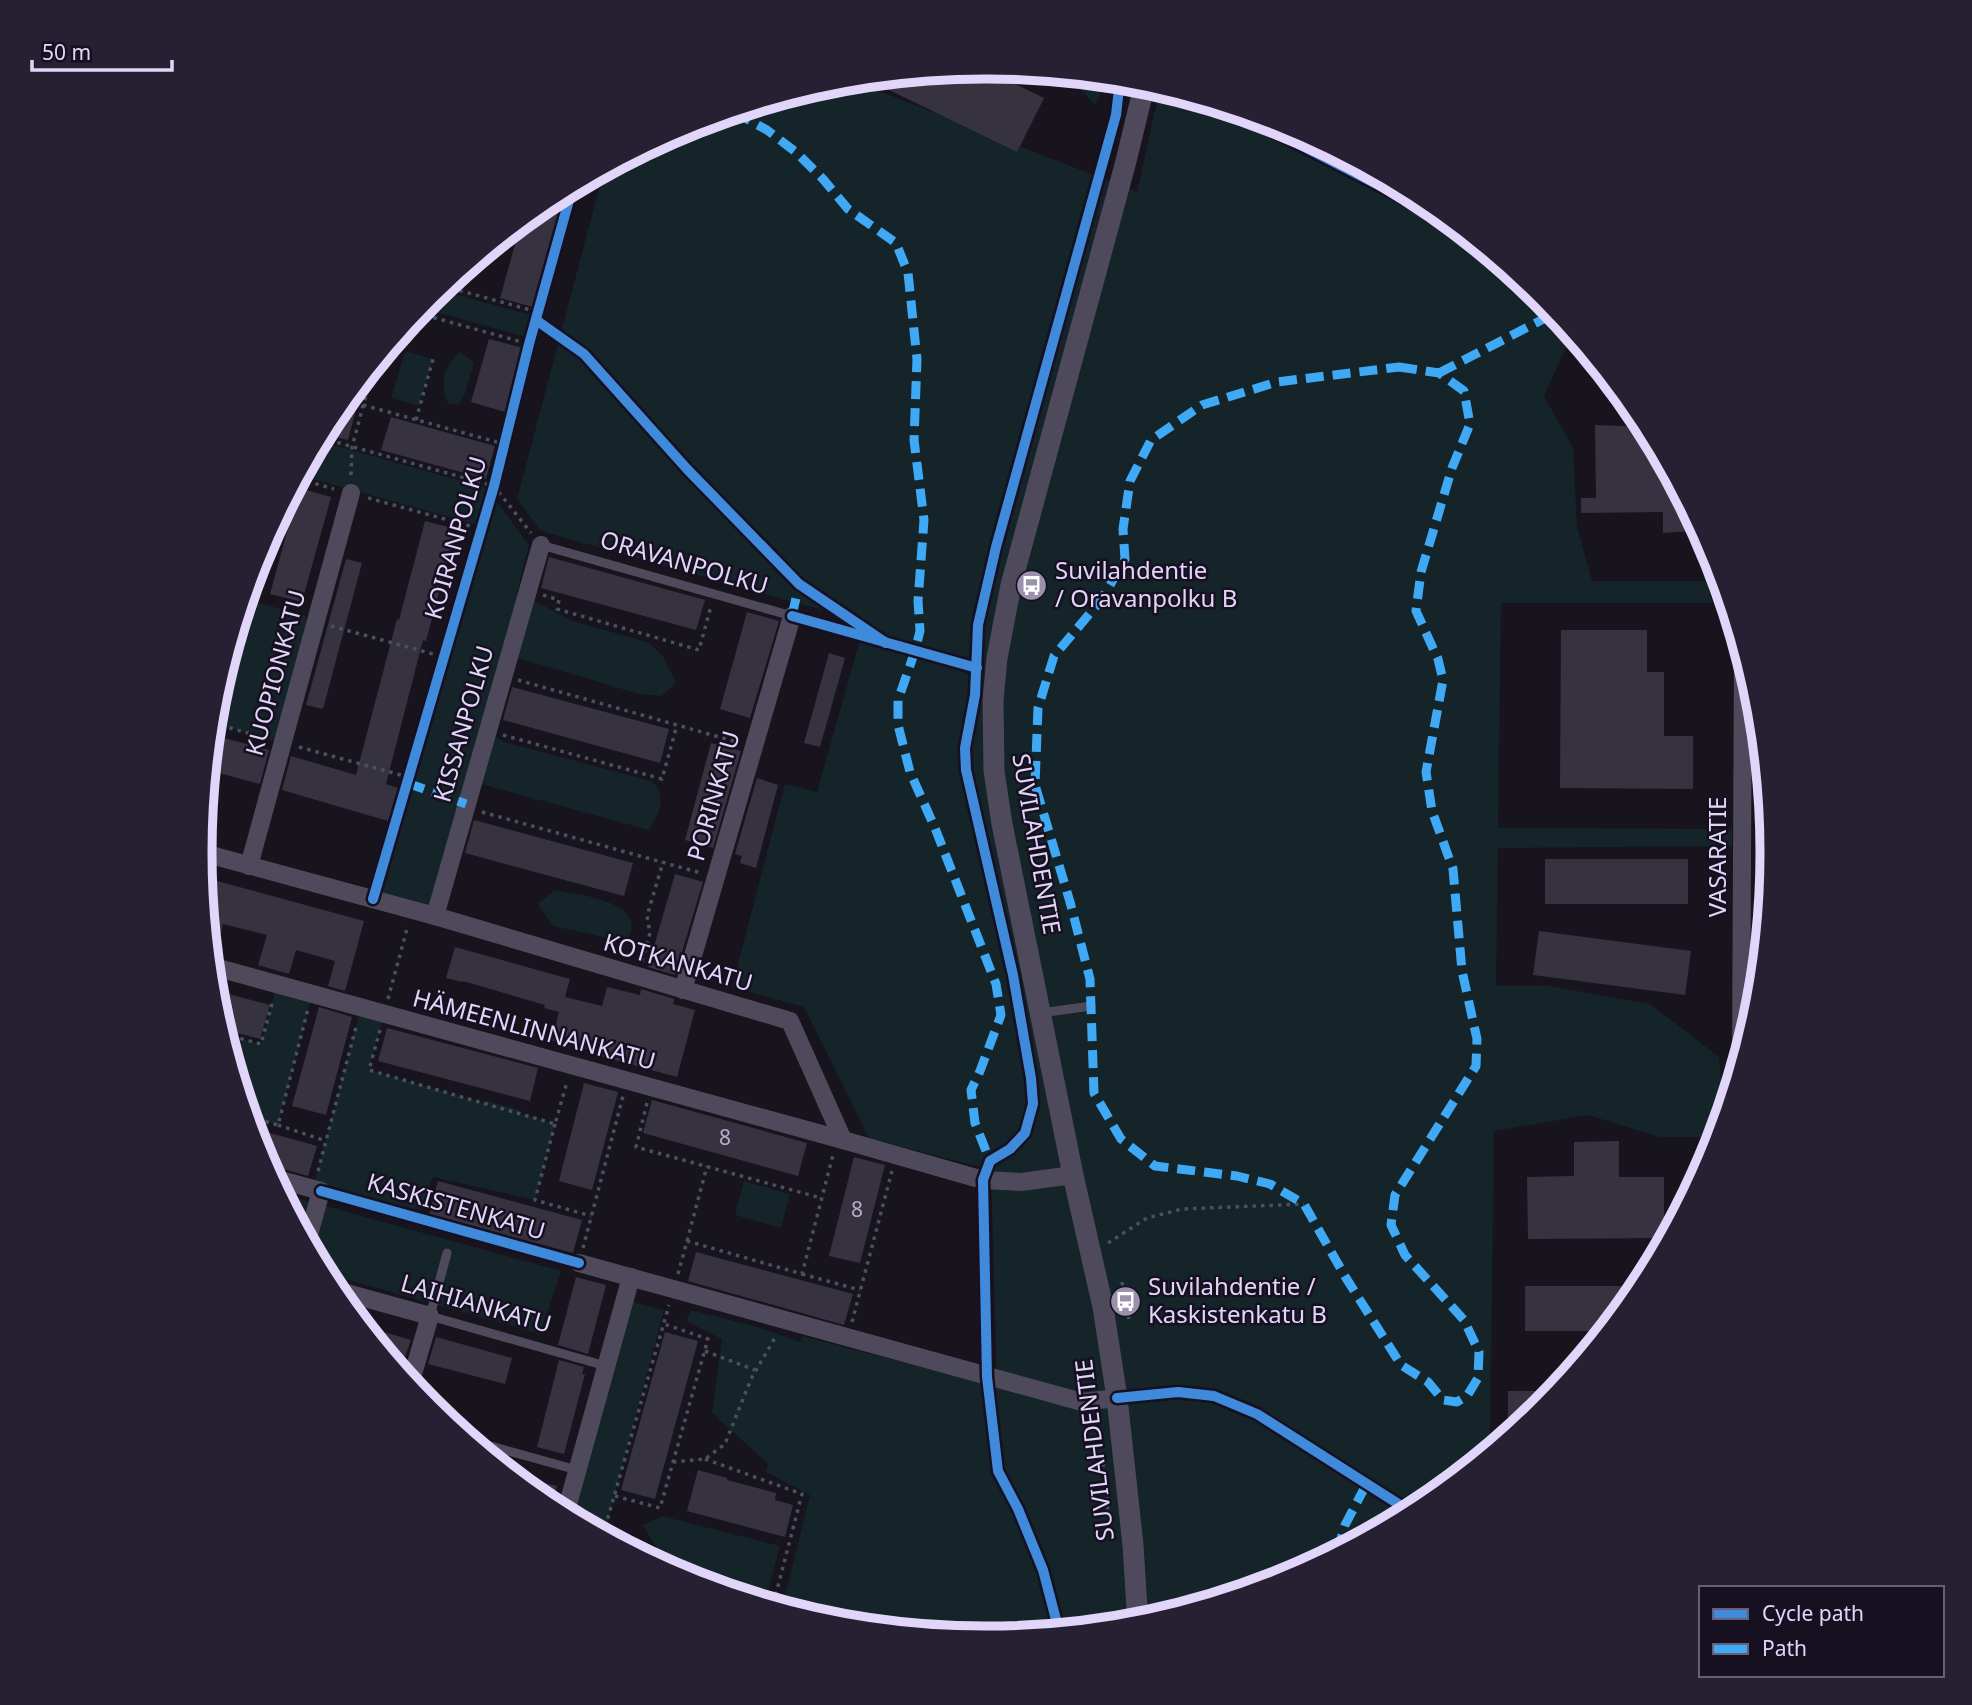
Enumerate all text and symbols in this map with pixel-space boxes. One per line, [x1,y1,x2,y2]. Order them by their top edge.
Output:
scale bar [32,28,172,72]
text: 50 m [42,38,91,66]
street label: KOIRANPOLKU [416,452,494,623]
street label: ORAVANPOLKU [597,522,772,601]
place label: Suvilahdentie / Oravanpolku B [1055,553,1237,614]
bus stop icon: Suvilahdentie / Oravanpolku B [1015,568,1049,602]
street label: KUOPIONKATU [237,586,313,759]
street label: KISSANPOLKU [424,642,501,806]
street label: PORINKATU [678,727,747,865]
street label: SUVILAHDENTIE [1005,751,1070,937]
street label: VASARATIE [1700,797,1733,917]
street label: KOTKANKATU [600,925,757,999]
street label: HÄMEENLINNANKATU [409,980,659,1077]
house number: 8 [719,1123,731,1151]
street label: KASKISTENKATU [363,1164,549,1247]
house number: 8 [851,1195,863,1223]
street label: LAIHIANKATU [397,1265,555,1340]
place label: Suvilahdentie / Kaskistenkatu B [1148,1269,1327,1330]
bus stop icon: Suvilahdentie / Kaskistenkatu B [1108,1284,1142,1318]
street label: SUVILAHDENTIE [1066,1357,1121,1543]
legend [1699,1586,1944,1677]
text: Cycle path [1762,1599,1864,1627]
text: Path [1762,1634,1807,1662]

